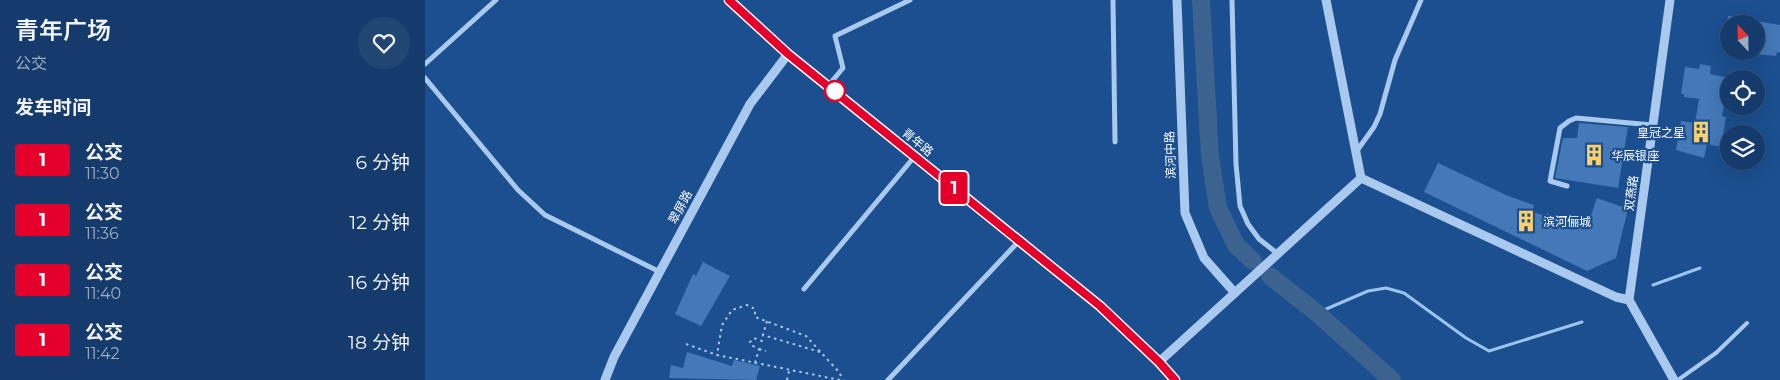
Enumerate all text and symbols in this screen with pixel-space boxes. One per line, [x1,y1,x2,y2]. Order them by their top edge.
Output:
north arrow [1720,15,1765,60]
map controls [1720,15,1765,170]
text: 青年广场 [15,16,111,45]
button: heart [358,17,410,69]
text: 公交 [15,54,47,73]
button: locate [1720,70,1765,115]
unlabelled marker [824,80,846,102]
text: 发车时间 [15,96,91,119]
building icon: 皇冠之星 [1688,119,1714,145]
street label: 青年路 [899,125,937,159]
place label: 皇冠之星 [1637,125,1685,140]
button: layers [1720,125,1765,170]
street label: 滨河中路 [1162,131,1178,179]
text: 公交 [85,141,123,164]
building icon: 华辰银座 [1581,142,1607,168]
place label: 华辰银座 [1611,148,1659,163]
text: 1 [39,149,46,171]
text: 6 分钟 [355,151,410,174]
text: 11:30 [85,164,120,183]
line badge: 1 [938,172,970,204]
street label: 双燕路 [1621,174,1641,212]
text: 1 [950,177,958,199]
street label: 翠屏路 [665,188,695,226]
text: 公交 [85,201,123,224]
building icon: 滨河俪城 [1513,208,1539,234]
text: 1 [39,209,46,231]
text: 12 分钟 [349,211,410,234]
place label: 滨河俪城 [1543,214,1591,229]
text: 11:36 [85,224,119,243]
text: 公交 [85,261,123,284]
text: 1 [39,269,46,291]
text: 16 分钟 [349,271,410,294]
text: 11:40 [85,284,121,303]
text: 公交 [85,321,123,344]
text: 1 [39,329,46,351]
text: 18 分钟 [348,331,410,354]
text: 11:42 [85,344,120,363]

